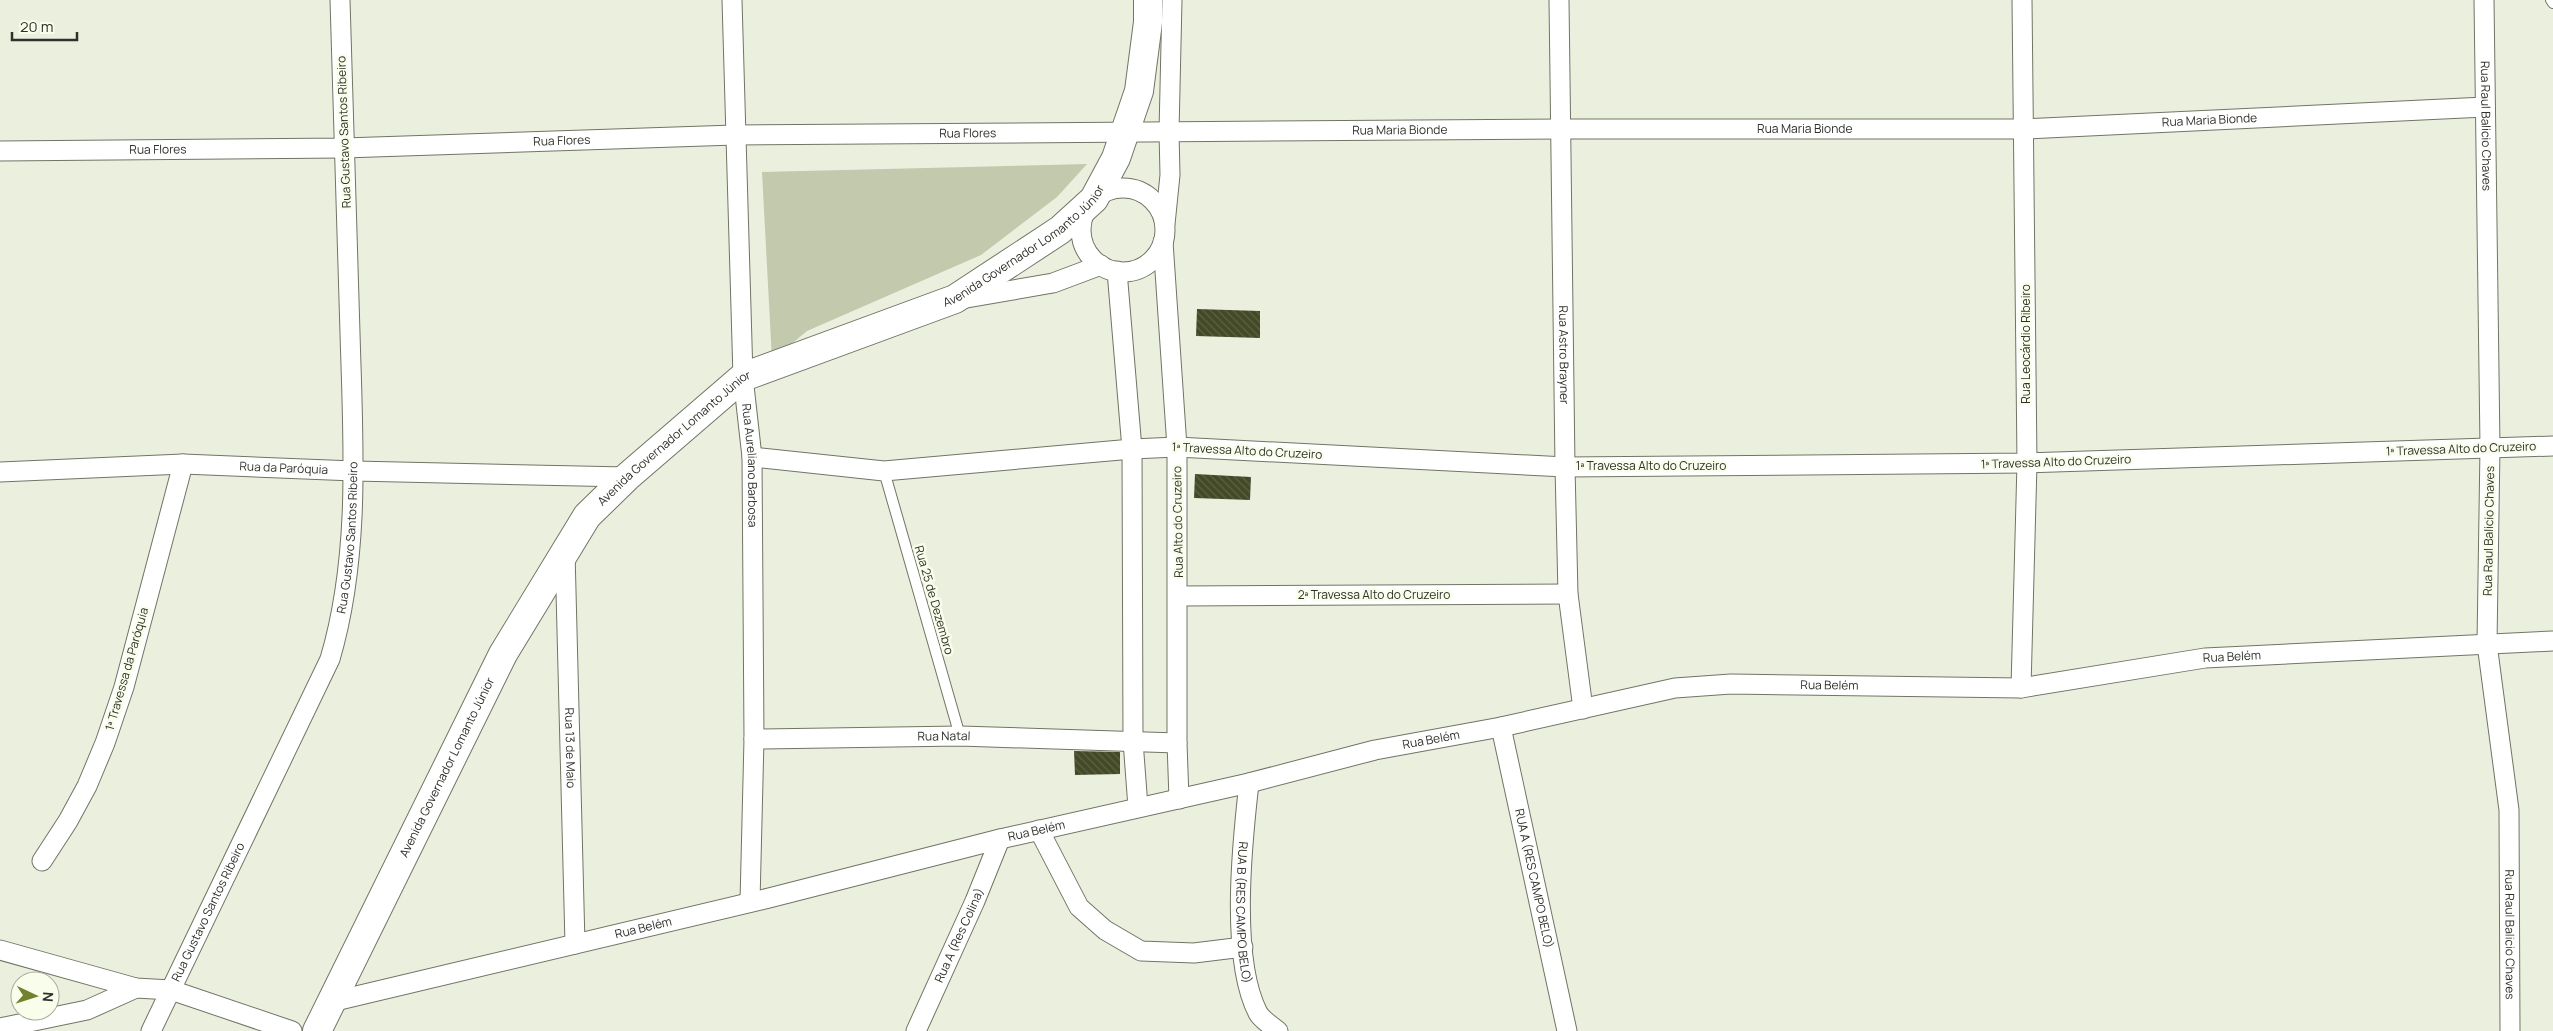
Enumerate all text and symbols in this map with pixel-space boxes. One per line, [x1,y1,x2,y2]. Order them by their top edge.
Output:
scale bar [12,10,78,42]
text: 20 m [20,16,53,37]
street label: Rua Gustavo Santos Ribeiro [332,56,355,208]
street label: Rua Raul Balicio Chaves [2477,61,2496,191]
street label: Rua Maria Bionde [2162,109,2258,130]
street label: Rua Maria Bionde [1757,120,1852,137]
street label: Rua Maria Bionde [1352,121,1447,139]
street label: Rua Flores [939,124,996,142]
street label: Rua Flores [533,131,591,150]
street label: Rua Flores [129,140,187,158]
street label: Avenida Governador Lomanto Júnior [940,181,1108,311]
street label: Rua Leocárdio Ribeiro [2017,284,2034,404]
street label: Rua Astro Brayner [1555,305,1573,405]
street label: Avenida Governador Lomanto Júnior [593,366,753,509]
street label: Rua Aureliano Barbosa [738,403,761,527]
street label: 1ª Travessa Alto do Cruzeiro [2385,437,2537,460]
street label: 1ª Travessa Alto do Cruzeiro [1171,438,1323,463]
street label: 1ª Travessa Alto do Cruzeiro [1980,450,2132,473]
street label: Rua da Paróquia [239,457,328,478]
street label: 1ª Travessa Alto do Cruzeiro [1576,457,1726,474]
street label: Rua Gustavo Santos Ribeiro [332,462,361,615]
street label: Rua Alto do Cruzeiro [1168,466,1187,578]
street label: Rua Raul Balicio Chaves [2479,466,2498,596]
street label: Rua 25 de Dezembro [911,543,958,656]
street label: 2ª Travessa Alto do Cruzeiro [1298,586,1450,603]
street label: 1ª Travessa da Paróquia [101,605,152,732]
street label: Rua Belém [2202,646,2261,666]
street label: Avenida Governador Lomanto Júnior [395,674,499,860]
street label: Rua Belém [1800,676,1859,694]
street label: Rua 13 de Maio [561,707,580,789]
street label: Rua Belém [1401,726,1461,753]
street label: Rua Natal [917,727,971,745]
street label: RUA A (RES CAMPO BELO) [1511,807,1558,950]
street label: Rua Belém [1006,816,1067,845]
street label: Rua Gustavo Santos Ribeiro [167,839,249,984]
street label: RUA B (RES CAMPO BELO) [1232,841,1256,985]
street label: Rua Raul Balicio Chaves [2501,869,2519,1000]
street label: Rua A (Res Colina) [930,885,987,985]
street label: Rua Belém [613,912,673,942]
north arrow [10,971,60,1021]
text: N [39,991,58,1003]

